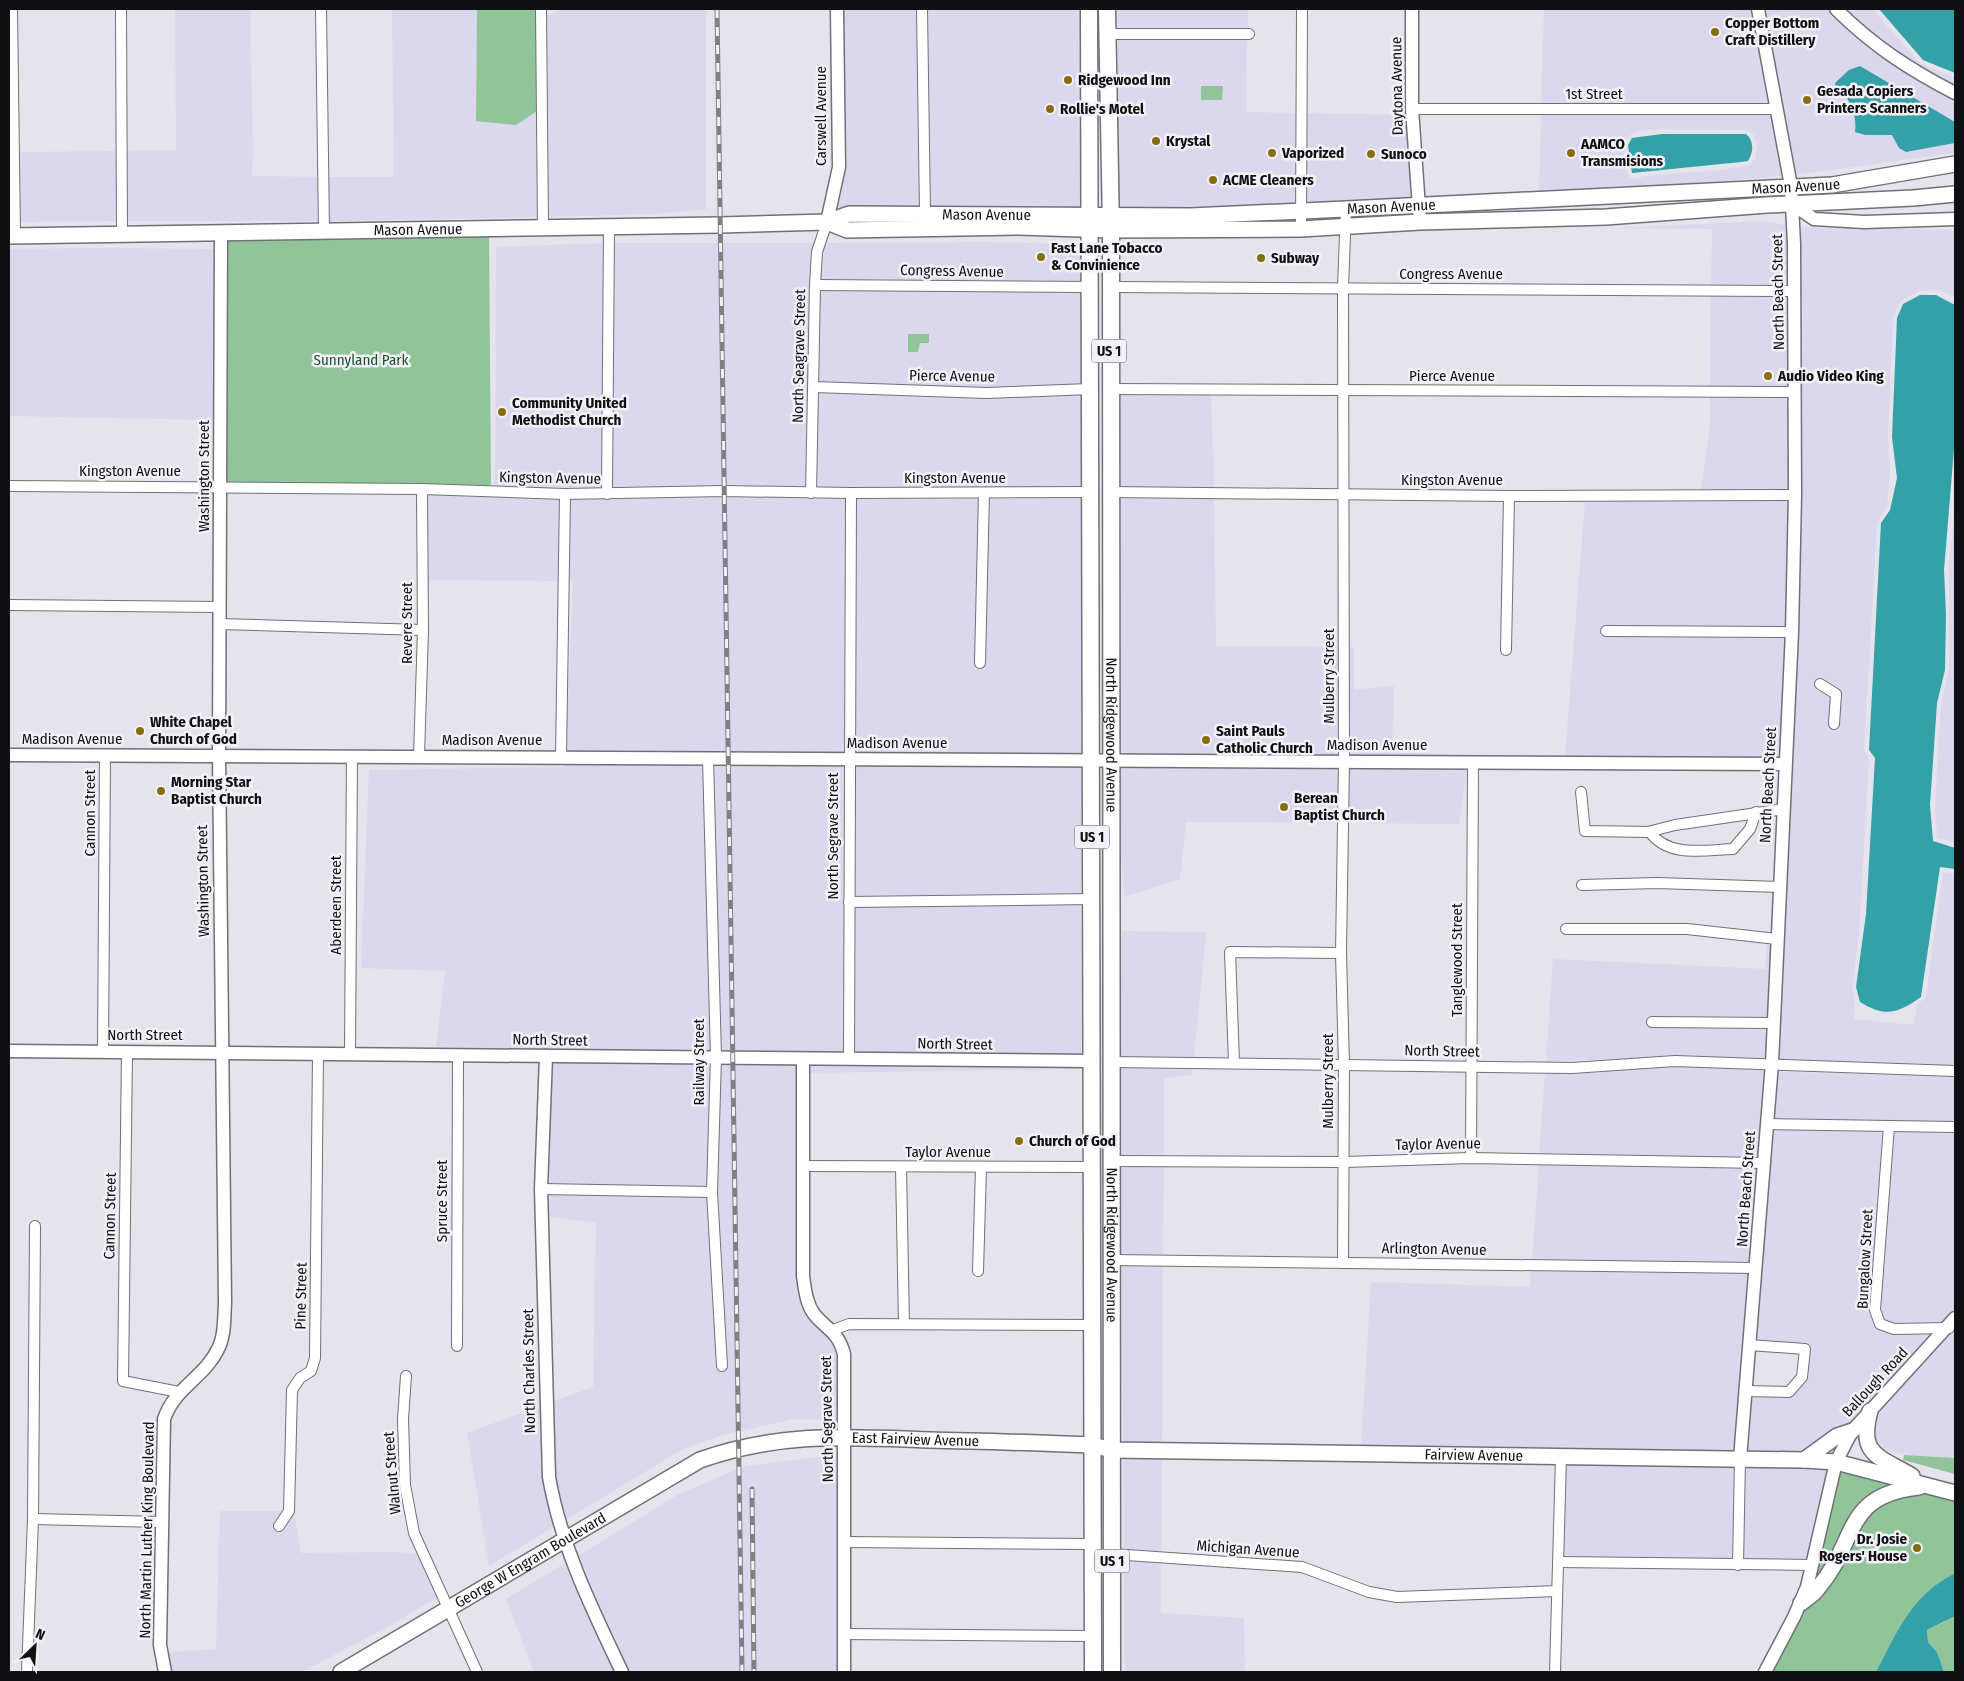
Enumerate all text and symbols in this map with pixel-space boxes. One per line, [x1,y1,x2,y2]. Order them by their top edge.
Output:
place label: Copper Bottom Craft Distillery [1725,14,1819,49]
marker: Copper Bottom Craft Distillery [1709,26,1721,38]
street label: Daytona Avenue [1387,36,1407,136]
street label: Carswell Avenue [812,66,830,166]
place label: Ridgewood Inn [1078,71,1171,89]
marker: Ridgewood Inn [1062,74,1074,86]
place label: Gesada Copiers Printers Scanners [1817,82,1927,117]
street label: 1st Street [1565,85,1623,103]
marker: Gesada Copiers Printers Scanners [1801,94,1813,106]
place label: Rollie's Motel [1060,100,1145,118]
marker: Rollie's Motel [1044,103,1056,115]
place label: Krystal [1166,132,1211,150]
marker: Krystal [1150,135,1162,147]
place label: AAMCO Transmisions [1580,135,1663,170]
place label: Vaporized [1281,144,1344,162]
place label: Sunoco [1381,145,1427,163]
marker: Vaporized [1266,147,1278,159]
marker: AAMCO Transmisions [1565,147,1577,159]
marker: Sunoco [1365,148,1377,160]
place label: ACME Cleaners [1222,171,1314,189]
marker: ACME Cleaners [1207,174,1219,186]
street label: Mason Avenue [1751,175,1841,198]
street label: Mason Avenue [1346,196,1436,218]
street label: Mason Avenue [942,206,1031,224]
street label: Mason Avenue [373,220,462,239]
street label: North Beach Street [1768,234,1788,350]
place label: Fast Lane Tobacco & Convinience [1051,239,1163,274]
place label: Subway [1271,249,1320,267]
marker: Fast Lane Tobacco & Convinience [1035,251,1047,263]
marker: Subway [1255,252,1267,264]
street label: Congress Avenue [900,261,1004,281]
street label: Congress Avenue [1399,265,1503,283]
street label: North Seagrave Street [789,289,809,423]
road number: US 1 [1092,340,1126,362]
park label: Sunnyland Park [313,351,409,369]
street label: Pierce Avenue [909,366,995,386]
street label: Pierce Avenue [1409,367,1495,385]
place label: Audio Video King [1777,367,1884,385]
marker: Audio Video King [1762,370,1774,382]
place label: Community United Methodist Church [512,394,627,429]
marker: Community United Methodist Church [496,406,508,418]
street label: Washington Street [195,420,213,532]
street label: Kingston Avenue [79,462,181,480]
street label: Kingston Avenue [499,468,601,488]
street label: Kingston Avenue [904,469,1006,487]
street label: Kingston Avenue [1401,471,1503,489]
street label: Revere Street [398,582,416,664]
street label: Mulberry Street [1320,628,1338,724]
street label: North Ridgewood Avenue [1102,657,1120,813]
place label: White Chapel Church of God [150,713,237,748]
place label: Saint Pauls Catholic Church [1216,722,1313,757]
marker: White Chapel Church of God [134,725,146,737]
street label: North Beach Street [1756,726,1780,843]
street label: Madison Avenue [22,730,122,748]
street label: Madison Avenue [442,731,542,749]
street label: Madison Avenue [847,734,947,752]
marker: Saint Pauls Catholic Church [1200,734,1212,746]
street label: Madison Avenue [1327,736,1427,754]
street label: Cannon Street [81,769,99,856]
place label: Morning Star Baptist Church [171,773,262,808]
street label: North Segrave Street [824,773,842,899]
marker: Morning Star Baptist Church [155,785,167,797]
place label: Berean Baptist Church [1294,789,1385,824]
marker: Berean Baptist Church [1278,801,1290,813]
street label: Washington Street [193,825,213,937]
road number: US 1 [1074,826,1110,849]
street label: Aberdeen Street [327,855,345,955]
street label: Tanglewood Street [1448,903,1466,1017]
street label: Railway Street [690,1018,708,1105]
street label: North Street [107,1026,183,1044]
street label: North Street [512,1030,588,1050]
street label: Mulberry Street [1319,1033,1337,1129]
street label: North Street [917,1034,993,1054]
street label: North Street [1404,1041,1480,1061]
street label: North Beach Street [1733,1130,1759,1248]
place label: Church of God [1029,1132,1116,1150]
street label: Taylor Avenue [1395,1134,1481,1154]
marker: Church of God [1013,1135,1025,1147]
street label: Taylor Avenue [905,1143,991,1161]
street label: Spruce Street [433,1160,451,1242]
street label: North Ridgewood Avenue [1103,1167,1121,1323]
street label: Cannon Street [100,1172,120,1260]
street label: Bungalow Street [1853,1209,1877,1309]
street label: Arlington Avenue [1381,1239,1487,1259]
street label: Pine Street [291,1262,311,1330]
street label: North Charles Street [519,1308,539,1433]
street label: Ballough Road [1838,1343,1912,1421]
street label: North Segrave Street [817,1355,837,1483]
street label: North Martin Luther King Boulevard [136,1421,158,1639]
street label: East Fairview Avenue [852,1429,979,1450]
street label: Walnut Street [379,1431,405,1515]
street label: Fairview Avenue [1425,1446,1523,1465]
street label: George W Engram Boulevard [452,1509,609,1612]
place label: Dr. Josie Rogers' House [1819,1530,1907,1565]
street label: Michigan Avenue [1196,1536,1300,1562]
marker: Dr. Josie Rogers' House [1911,1542,1923,1554]
road number: US 1 [1094,1550,1130,1572]
north arrow [10,1621,60,1671]
text: N [33,1625,48,1644]

